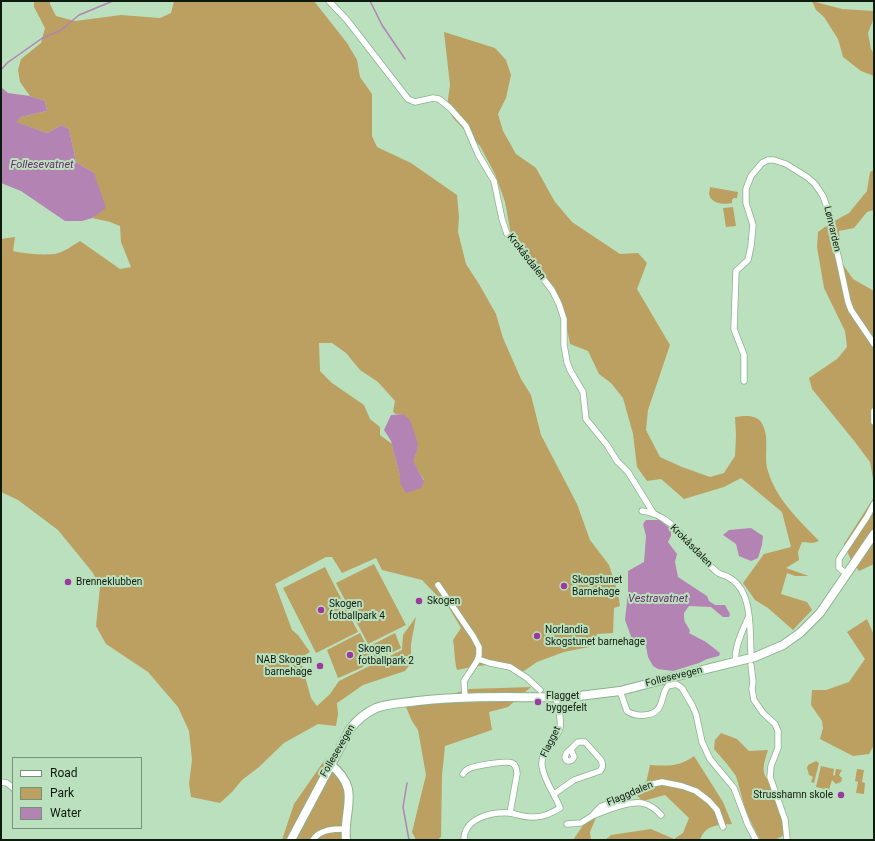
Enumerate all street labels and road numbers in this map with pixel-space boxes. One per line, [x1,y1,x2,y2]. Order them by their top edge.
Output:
street label: Lønvarden [821,205,843,253]
street label: Krokåsdalen [504,232,548,282]
street label: Krokåsdalen [667,522,715,570]
street label: Follesevegen [644,664,704,690]
street label: Follesevegen [318,723,358,779]
street label: Flagget [538,724,564,760]
street label: Flaggdalen [605,779,655,809]

